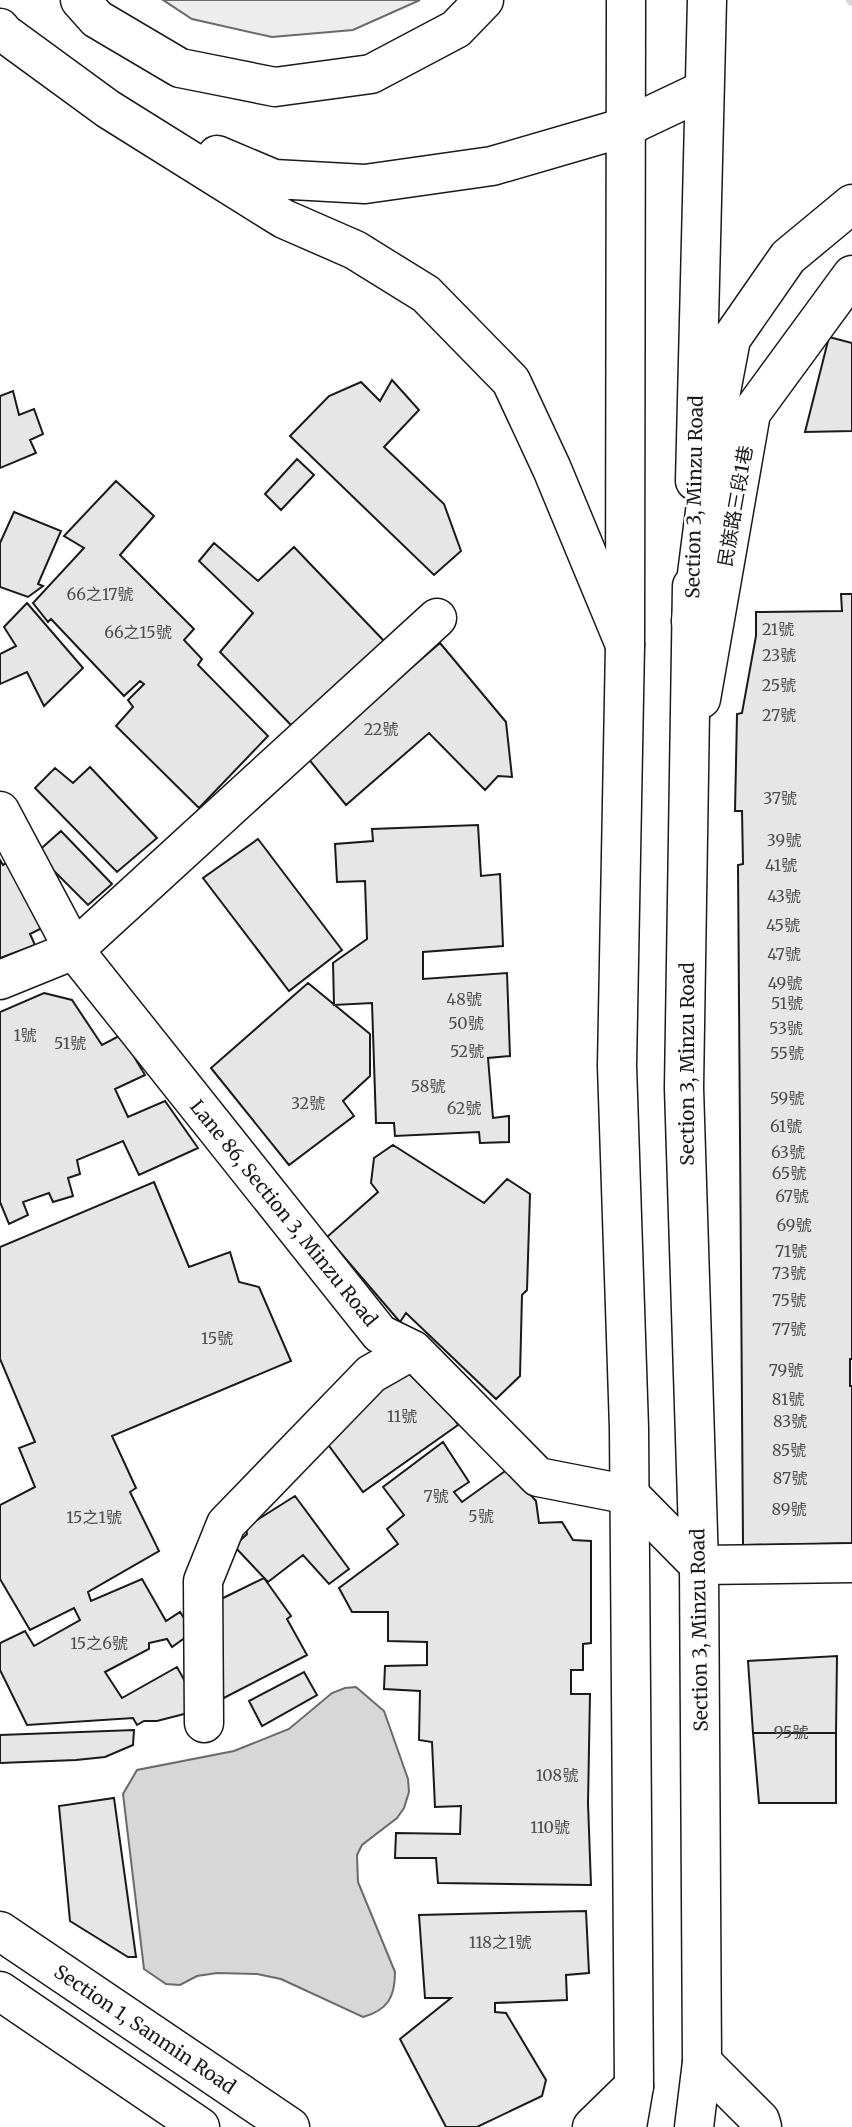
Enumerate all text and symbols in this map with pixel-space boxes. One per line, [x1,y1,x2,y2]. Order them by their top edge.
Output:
street label: Section 3, Minzu Road [680,395,708,599]
street label: 民族路三段1巷 [713,444,757,568]
house number: 66之17號 [67,584,133,604]
house number: 21號 [762,619,794,639]
house number: 66之15號 [104,622,172,642]
house number: 23號 [762,645,796,665]
house number: 25號 [762,675,796,695]
house number: 27號 [762,705,796,725]
house number: 22號 [364,719,398,739]
house number: 37號 [763,788,797,808]
house number: 39號 [767,830,801,850]
house number: 41號 [765,855,797,875]
house number: 43號 [767,886,801,906]
house number: 45號 [766,915,800,935]
house number: 47號 [767,944,801,964]
street label: Section 3, Minzu Road [675,962,699,1166]
house number: 49號 [768,973,802,993]
house number: 48號 [446,989,482,1009]
house number: 51號 [771,993,803,1013]
house number: 50號 [448,1013,484,1033]
house number: 53號 [769,1018,803,1038]
house number: 1號 [13,1025,37,1045]
house number: 51號 [54,1033,86,1053]
house number: 52號 [450,1041,484,1061]
house number: 55號 [770,1043,804,1063]
house number: 58號 [411,1076,445,1096]
house number: 59號 [770,1088,804,1108]
house number: 32號 [291,1093,325,1113]
street label: Lane 86, Section 3, Minzu Road [185,1095,383,1331]
house number: 62號 [447,1098,481,1118]
house number: 61號 [770,1116,802,1136]
house number: 63號 [771,1142,805,1162]
house number: 65號 [772,1163,806,1183]
house number: 67號 [775,1186,809,1206]
house number: 69號 [777,1215,811,1235]
house number: 71號 [775,1241,807,1261]
house number: 73號 [772,1263,806,1283]
house number: 75號 [772,1290,806,1310]
house number: 77號 [772,1319,806,1339]
house number: 15號 [201,1328,233,1348]
house number: 79號 [769,1360,803,1380]
house number: 81號 [772,1389,804,1409]
house number: 11號 [387,1406,417,1426]
house number: 83號 [773,1411,807,1431]
house number: 85號 [772,1440,806,1460]
house number: 87號 [773,1468,807,1488]
house number: 7號 [423,1486,449,1506]
house number: 89號 [772,1499,806,1519]
house number: 5號 [468,1506,494,1526]
house number: 15之1號 [66,1507,122,1527]
street label: Section 3, Minzu Road [685,1528,713,1732]
house number: 15之6號 [70,1633,128,1653]
house number: 95號 [774,1722,808,1742]
house number: 108號 [536,1765,578,1785]
house number: 110號 [530,1817,570,1837]
house number: 118之1號 [469,1932,531,1952]
street label: Section 1, Sanmin Road [50,1959,240,2099]

